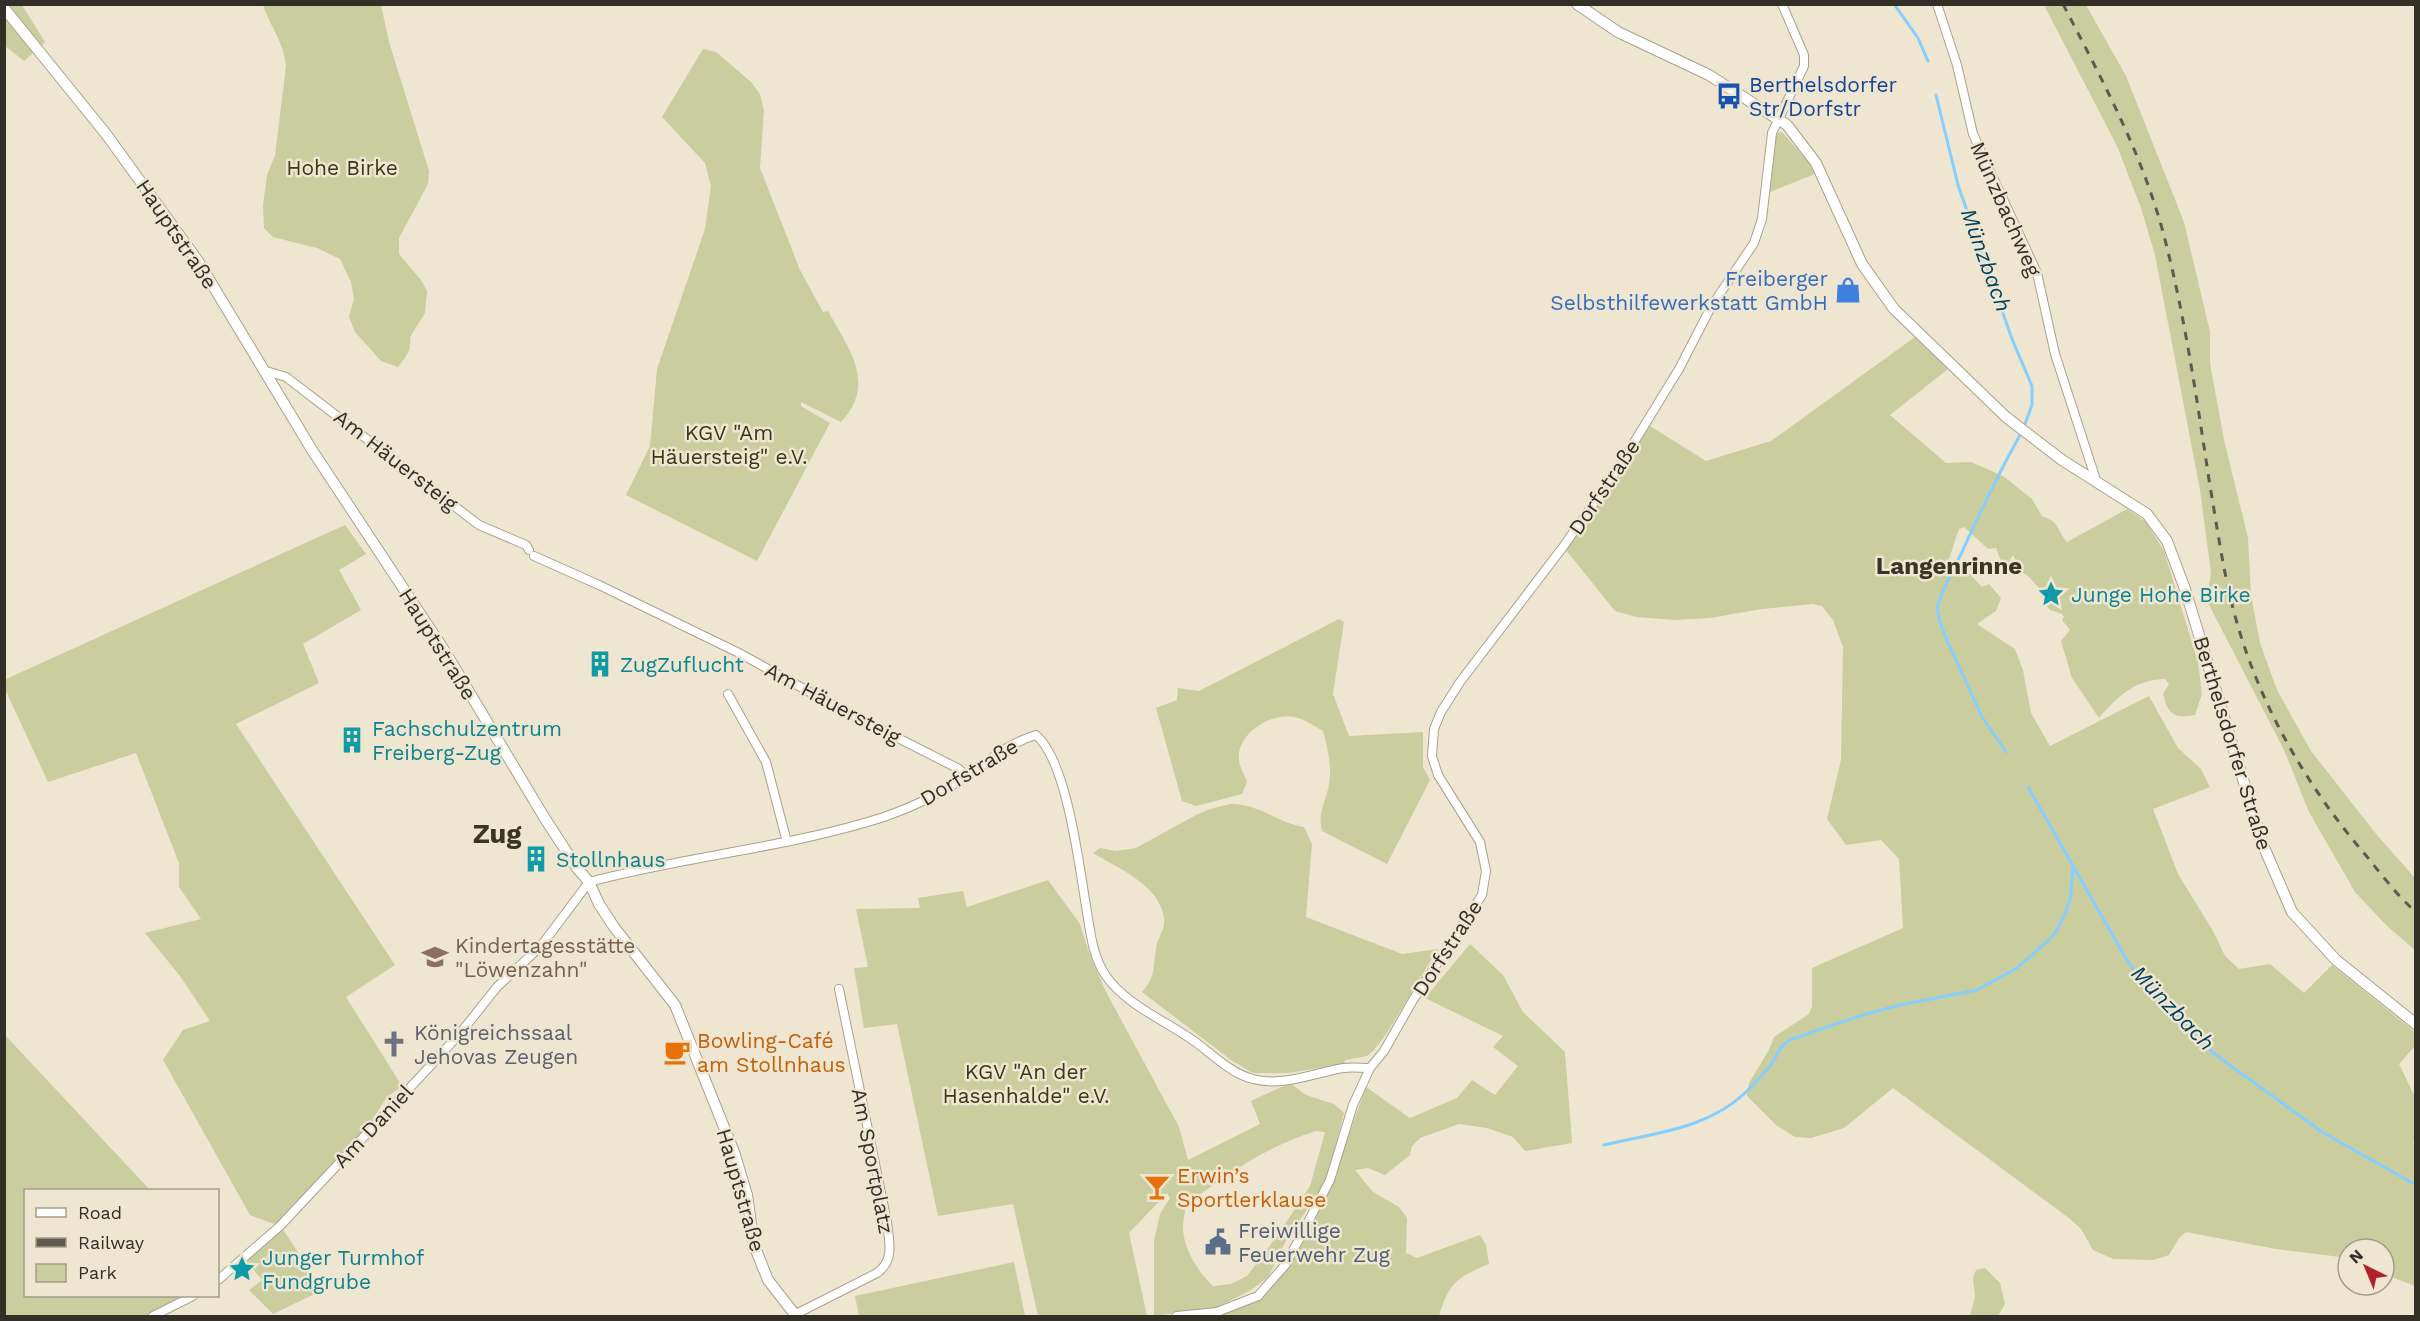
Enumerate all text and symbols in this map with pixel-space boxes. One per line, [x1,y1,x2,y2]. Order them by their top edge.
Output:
place label: Berthelsdorfer Str/Dorfstr [1749,72,1898,121]
bus stop icon: Berthelsdorfer Str/Dorfstr [1714,81,1744,111]
street label: Münzbachweg [1965,138,2047,280]
park label: Hohe Birke [286,155,398,180]
street label: Hauptstraße [131,174,223,294]
water label: Münzbach [1955,205,2017,315]
place label: Freiberger Selbsthilfewerkstatt GmbH [1550,266,1828,315]
shop icon: Freiberger Selbsthilfewerkstatt GmbH [1833,275,1863,305]
street label: Am Häuersteig [329,404,464,517]
park label: KGV "Am Häuersteig" e.V. [651,420,807,469]
street label: Dorfstraße [1563,435,1645,539]
district label: Langenrinne [1876,552,2022,580]
place icon: Junge Hohe Birke [2036,579,2066,609]
place label: Junge Hohe Birke [2071,582,2251,607]
street label: Hauptstraße [394,584,482,704]
street label: Berthelsdorfer Straße [2189,633,2277,853]
building icon: ZugZuflucht [585,649,615,679]
place label: ZugZuflucht [620,652,744,677]
street label: Am Häuersteig [761,657,906,750]
place label: Fachschulzentrum Freiberg-Zug [372,716,562,765]
building icon: Fachschulzentrum Freiberg-Zug [337,725,367,755]
street label: Dorfstraße [916,733,1022,811]
district label: Zug [473,818,522,850]
building icon: Stollnhaus [521,844,551,874]
place label: Stollnhaus [556,847,666,872]
street label: Dorfstraße [1407,895,1487,1001]
place label: Kindertagesstätte "Löwenzahn" [455,933,635,982]
school or university icon: Kindertagesstätte "Löwenzahn" [420,942,450,972]
water label: Münzbach [2126,960,2220,1056]
place label: Königreichssaal Jehovas Zeugen [414,1020,578,1069]
place label: Bowling-Café am Stollnhaus [697,1028,846,1077]
church icon: Königreichssaal Jehovas Zeugen [379,1029,409,1059]
cafe icon: Bowling-Café am Stollnhaus [662,1037,692,1067]
park label: KGV "An der Hasenhalde" e.V. [942,1059,1110,1108]
street label: Am Daniel [328,1079,418,1173]
street label: Am Sportplatz [847,1086,899,1236]
street label: Hauptstraße [711,1126,771,1254]
place label: Erwin’s Sportlerklause [1177,1163,1326,1212]
bar icon: Erwin’s Sportlerklause [1142,1172,1172,1202]
legend [24,1189,219,1297]
text: Road [78,1202,122,1223]
place label: Freiwillige Feuerwehr Zug [1238,1218,1391,1267]
public building icon: Freiwillige Feuerwehr Zug [1203,1227,1233,1257]
text: Railway [78,1232,145,1253]
north arrow [2336,1237,2396,1297]
place label: Junger Turmhof Fundgrube [262,1245,424,1294]
text: N [2345,1245,2367,1267]
place icon: Junger Turmhof Fundgrube [227,1254,257,1284]
text: Park [78,1262,117,1283]

